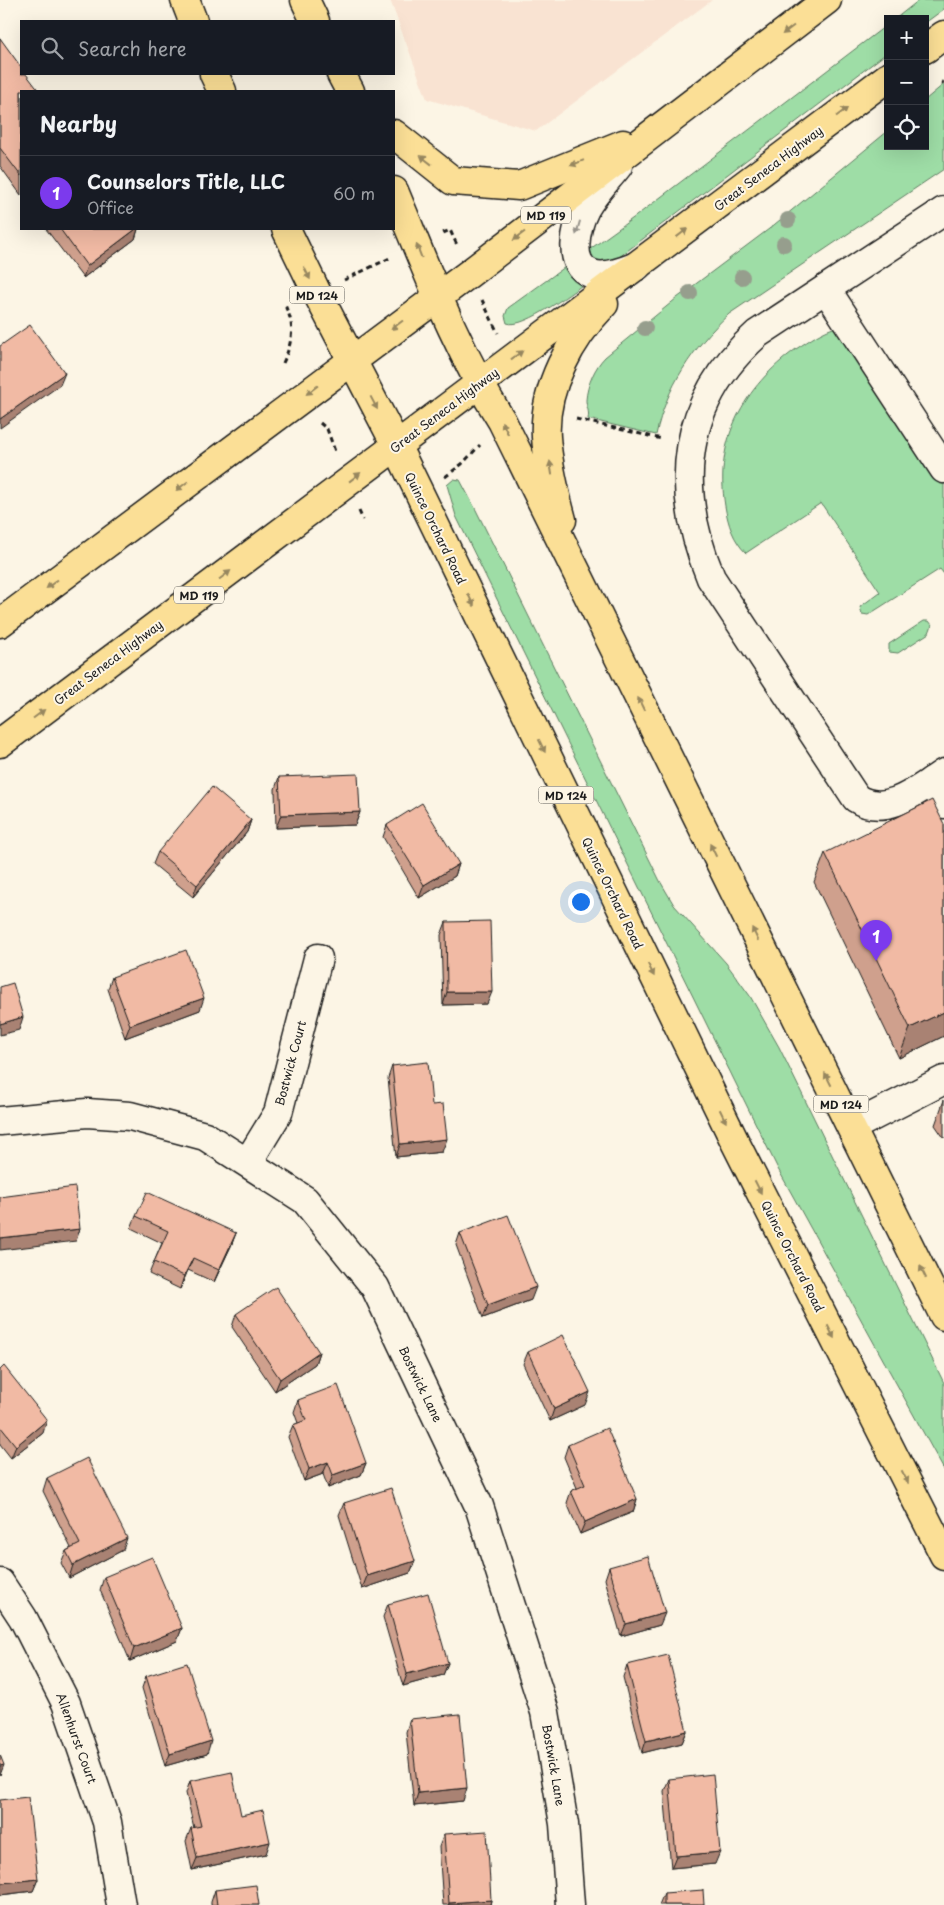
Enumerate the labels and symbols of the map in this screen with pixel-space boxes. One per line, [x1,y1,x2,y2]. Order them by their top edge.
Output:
one-way arrow [782,24,795,35]
one-way arrow [835,106,848,117]
street label: Great Seneca Highway [710,121,826,215]
one-way arrow [420,154,433,165]
one-way arrow [569,159,584,167]
road number: MD 119 [521,206,571,224]
one-way arrow [574,221,582,236]
one-way arrow [675,228,688,239]
one-way arrow [513,230,526,241]
one-way arrow [415,243,422,258]
one-way arrow [303,266,311,280]
road number: MD 124 [290,286,344,304]
one-way arrow [391,320,404,331]
one-way arrow [510,350,524,360]
street label: Great Seneca Highway [386,363,502,457]
one-way arrow [306,384,319,395]
one-way arrow [370,395,378,410]
one-way arrow [501,421,509,436]
one-way arrow [547,459,555,475]
street label: Quince Orchard Road [401,469,471,587]
one-way arrow [348,472,361,483]
one-way arrow [176,481,189,492]
one-way arrow [218,569,231,580]
one-way arrow [45,579,59,589]
road number: MD 119 [174,586,224,604]
one-way arrow [466,592,475,607]
street label: Great Seneca Highway [50,615,166,709]
one-way arrow [637,697,645,711]
one-way arrow [32,709,46,719]
one-way arrow [538,739,546,753]
road number: MD 124 [538,786,594,804]
street label: Quince Orchard Road [578,834,648,952]
one-way arrow [709,842,717,857]
your location [568,889,594,915]
pin: 1 [860,920,892,961]
one-way arrow [750,927,758,941]
one-way arrow [648,963,656,977]
street label: Bostwick Court [270,1018,310,1108]
one-way arrow [824,1072,832,1086]
road number: MD 124 [814,1096,868,1112]
one-way arrow [719,1109,727,1124]
one-way arrow [754,1180,762,1194]
street label: Quince Orchard Road [757,1197,829,1315]
one-way arrow [919,1265,927,1279]
one-way arrow [827,1325,835,1339]
street label: Bostwick Lane [395,1343,447,1425]
one-way arrow [901,1470,909,1484]
street label: Allenhurst Court [52,1690,102,1786]
street label: Bostwick Lane [538,1723,570,1808]

